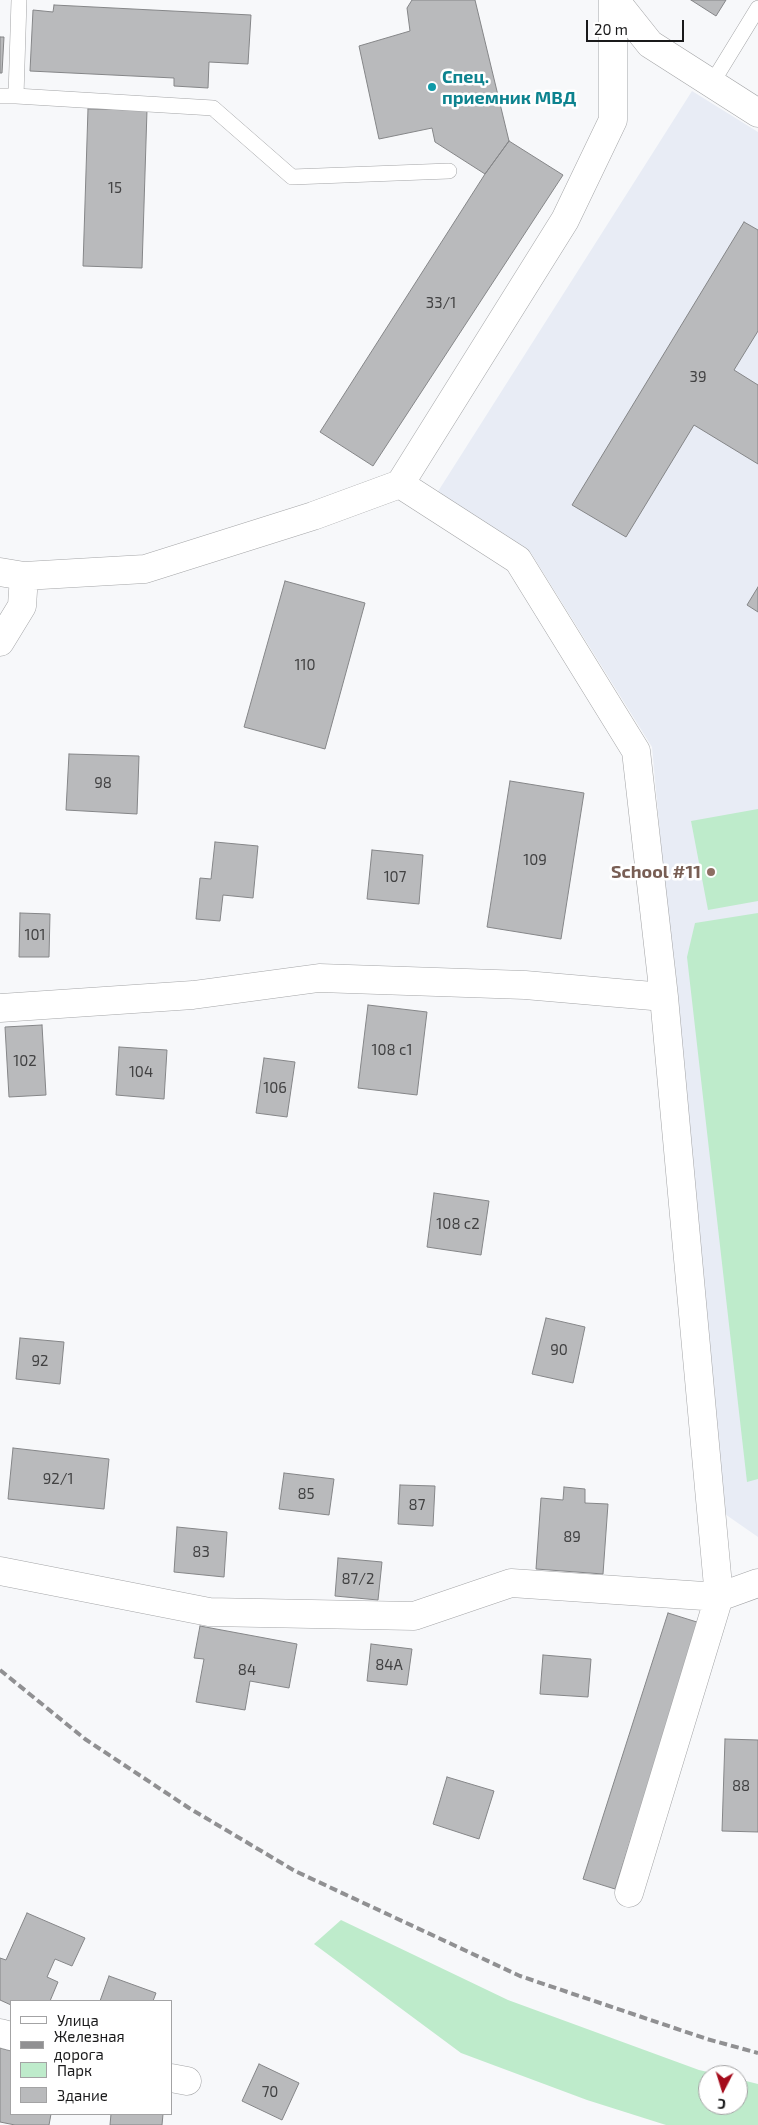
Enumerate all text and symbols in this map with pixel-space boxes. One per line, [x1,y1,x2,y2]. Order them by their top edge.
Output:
scale bar [588,10,686,42]
text: 20 m [594,20,628,38]
place label: Спец. приемник МВД [442,66,576,108]
marker: Спец. приемник МВД [426,81,438,93]
house number: 15 [108,179,122,197]
house number: 33/1 [426,294,456,312]
house number: 39 [690,368,706,386]
house number: 110 [295,656,315,674]
house number: 98 [94,774,112,792]
house number: 109 [523,851,547,869]
place label: School #11 [611,861,701,883]
marker: School #11 [705,866,717,878]
house number: 107 [384,868,406,886]
house number: 101 [25,926,45,944]
house number: 108 с1 [372,1041,412,1059]
house number: 102 [13,1052,37,1070]
house number: 104 [129,1063,153,1081]
house number: 106 [263,1079,287,1097]
house number: 108 с2 [436,1215,480,1233]
house number: 90 [550,1341,568,1359]
house number: 92 [31,1352,49,1370]
house number: 92/1 [43,1470,73,1488]
house number: 85 [297,1485,315,1503]
house number: 87 [409,1496,425,1514]
house number: 89 [563,1528,581,1546]
house number: 83 [192,1543,210,1561]
house number: 87/2 [342,1570,374,1588]
house number: 84А [375,1656,403,1674]
house number: 84 [238,1661,256,1679]
house number: 88 [732,1777,750,1795]
legend [10,2000,172,2115]
text: Улица [57,2011,99,2029]
text: Железная дорога [54,2027,125,2063]
text: Парк [57,2061,92,2079]
north arrow [698,2065,748,2115]
house number: 70 [262,2083,278,2101]
text: Здание [57,2086,108,2104]
text: С [717,2096,727,2113]

